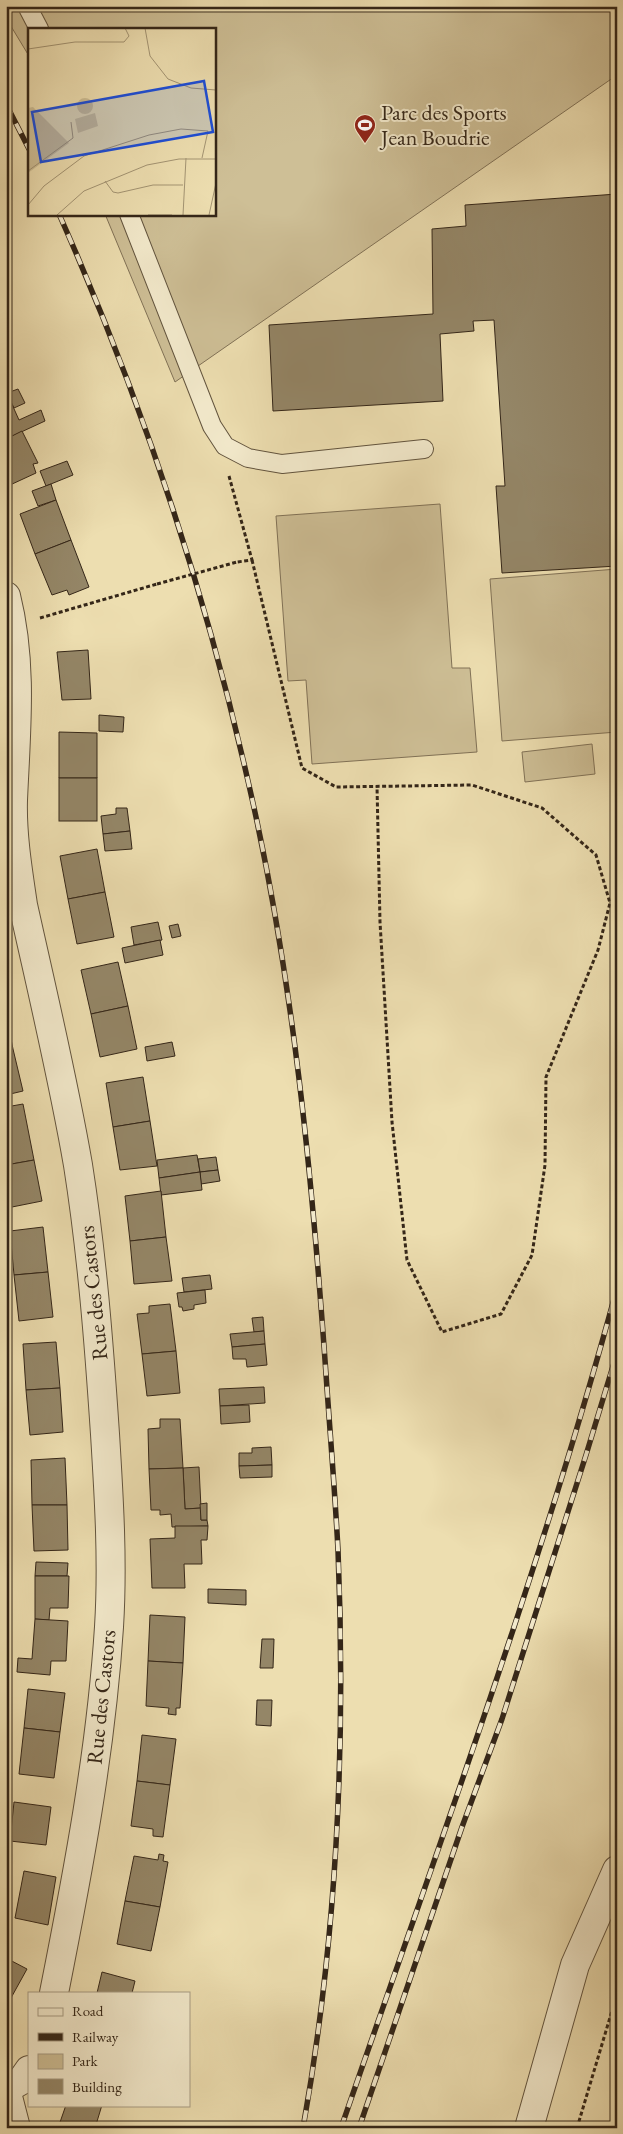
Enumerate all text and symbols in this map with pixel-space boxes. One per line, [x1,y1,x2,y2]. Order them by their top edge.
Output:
inset map [28,28,215,215]
place label: Parc des Sports Jean Boudrie [379,98,507,152]
sports icon: Parc des Sports Jean Boudrie [353,113,377,144]
street label: Rue des Castors [72,1224,114,1362]
street label: Rue des Castors [80,1628,122,1766]
legend [28,1992,190,2106]
text: Road [72,2001,104,2020]
text: Railway [72,2027,119,2046]
text: Park [72,2051,99,2070]
text: Building [72,2077,122,2096]

